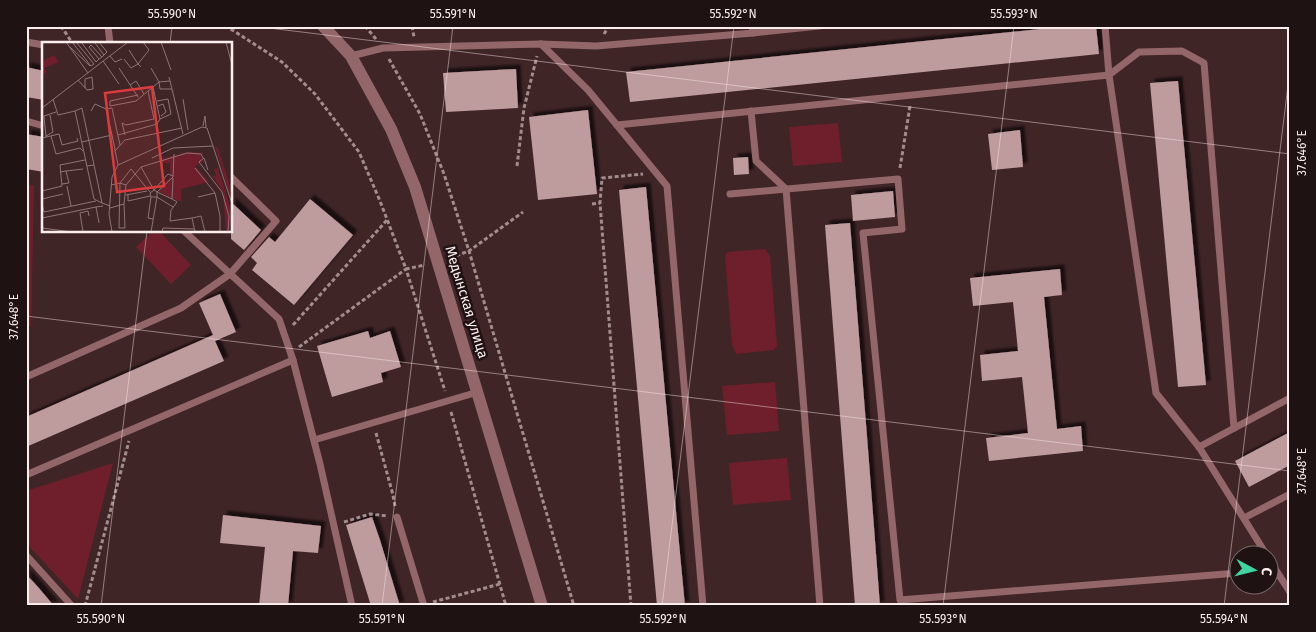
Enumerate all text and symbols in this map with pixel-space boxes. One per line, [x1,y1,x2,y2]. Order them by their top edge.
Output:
text: 55.590°N [148,7,196,21]
text: 55.591°N [430,7,476,21]
text: 55.592°N [709,7,757,21]
text: 55.593°N [990,7,1038,21]
inset map [42,42,232,232]
text: 37.646°E [1295,130,1309,176]
street label: Медынская улица [441,244,492,360]
text: 37.648°E [7,294,21,340]
text: 37.648°E [1295,448,1309,494]
north arrow [1228,544,1278,594]
text: С [1257,566,1275,577]
text: 55.590°N [77,612,125,626]
text: 55.591°N [359,612,405,626]
text: 55.592°N [639,612,687,626]
text: 55.593°N [919,612,967,626]
text: 55.594°N [1200,612,1248,626]

